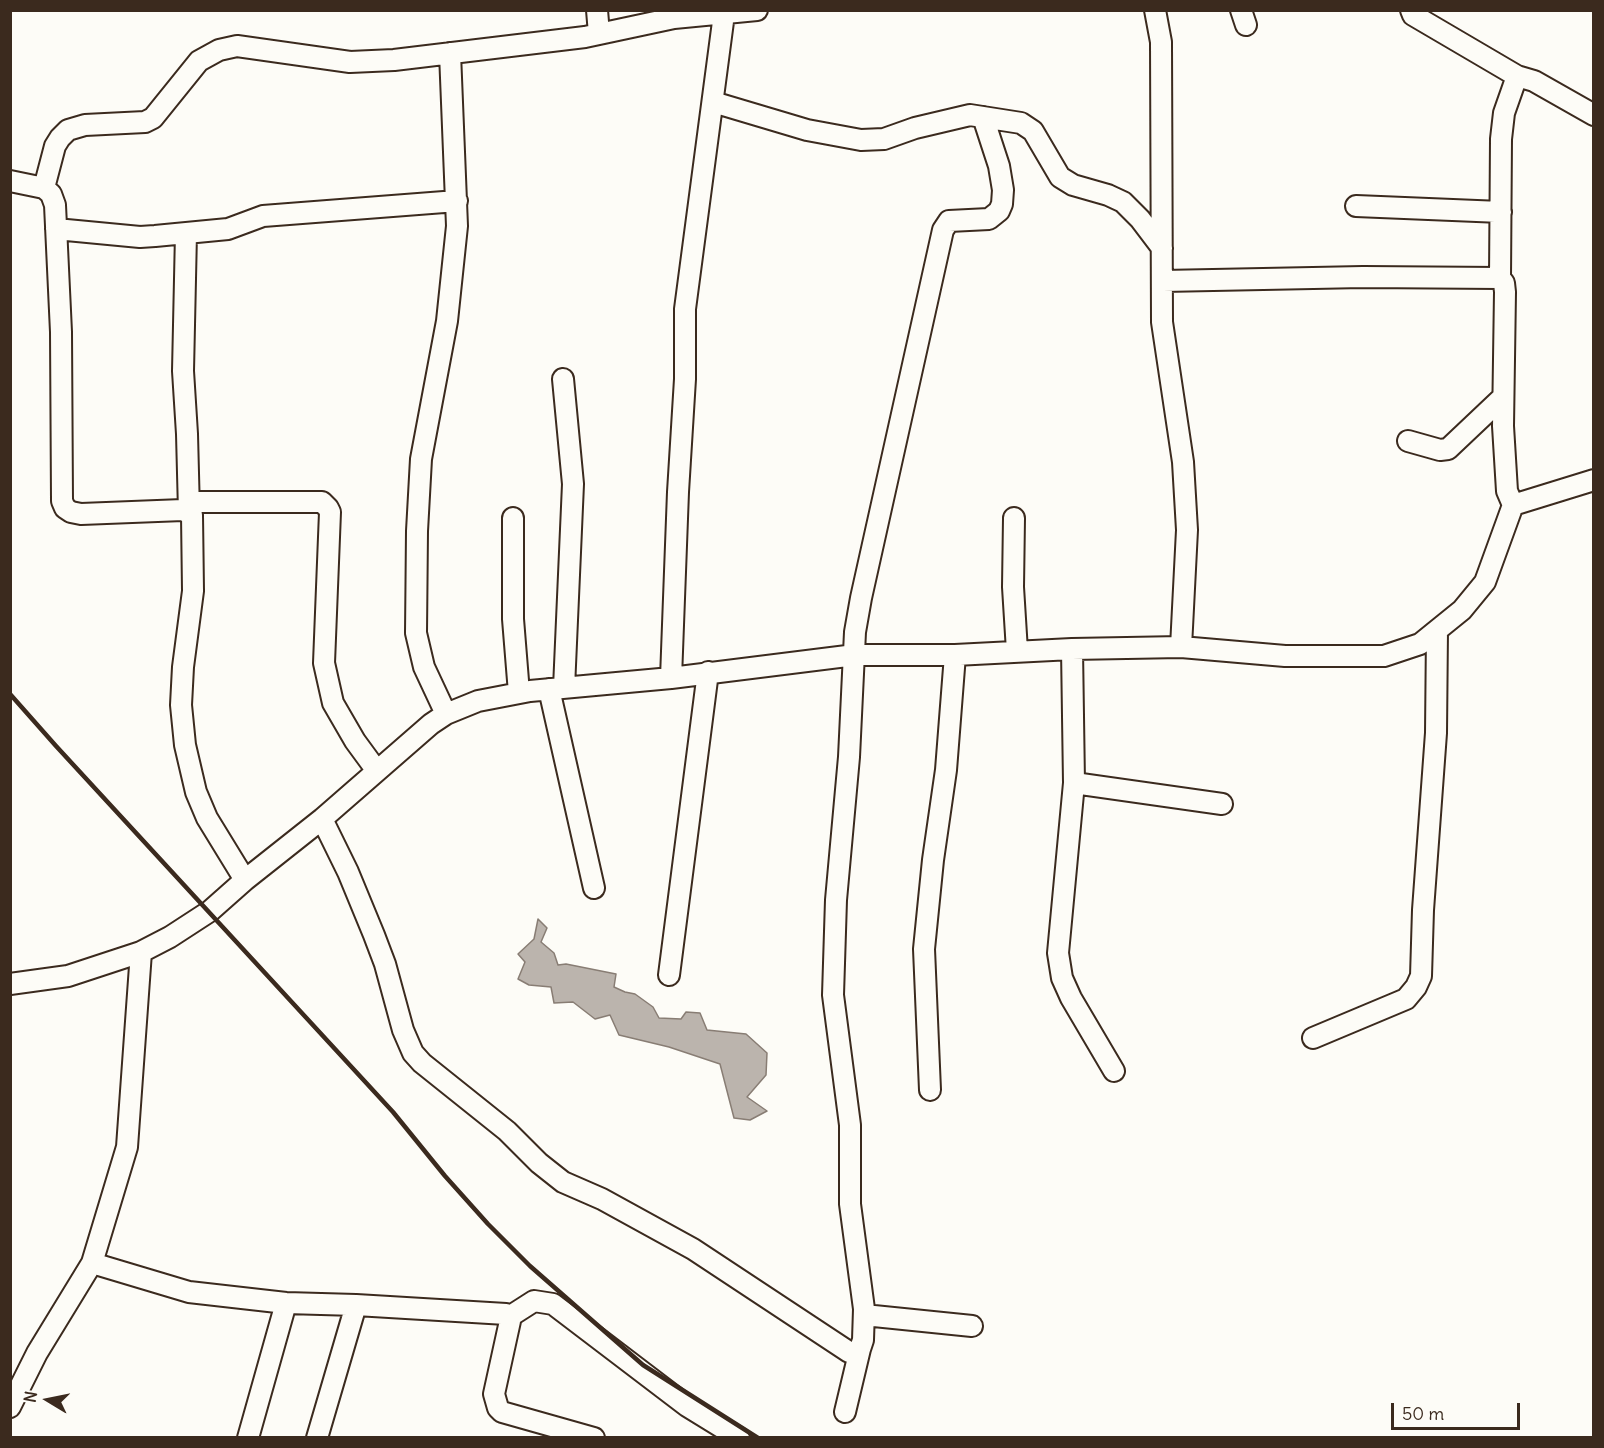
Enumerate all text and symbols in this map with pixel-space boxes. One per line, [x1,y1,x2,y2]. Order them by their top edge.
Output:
north arrow [18,1370,78,1430]
text: N [19,1390,41,1404]
scale bar [1394,1391,1523,1429]
text: 50 m [1402,1402,1444,1425]

